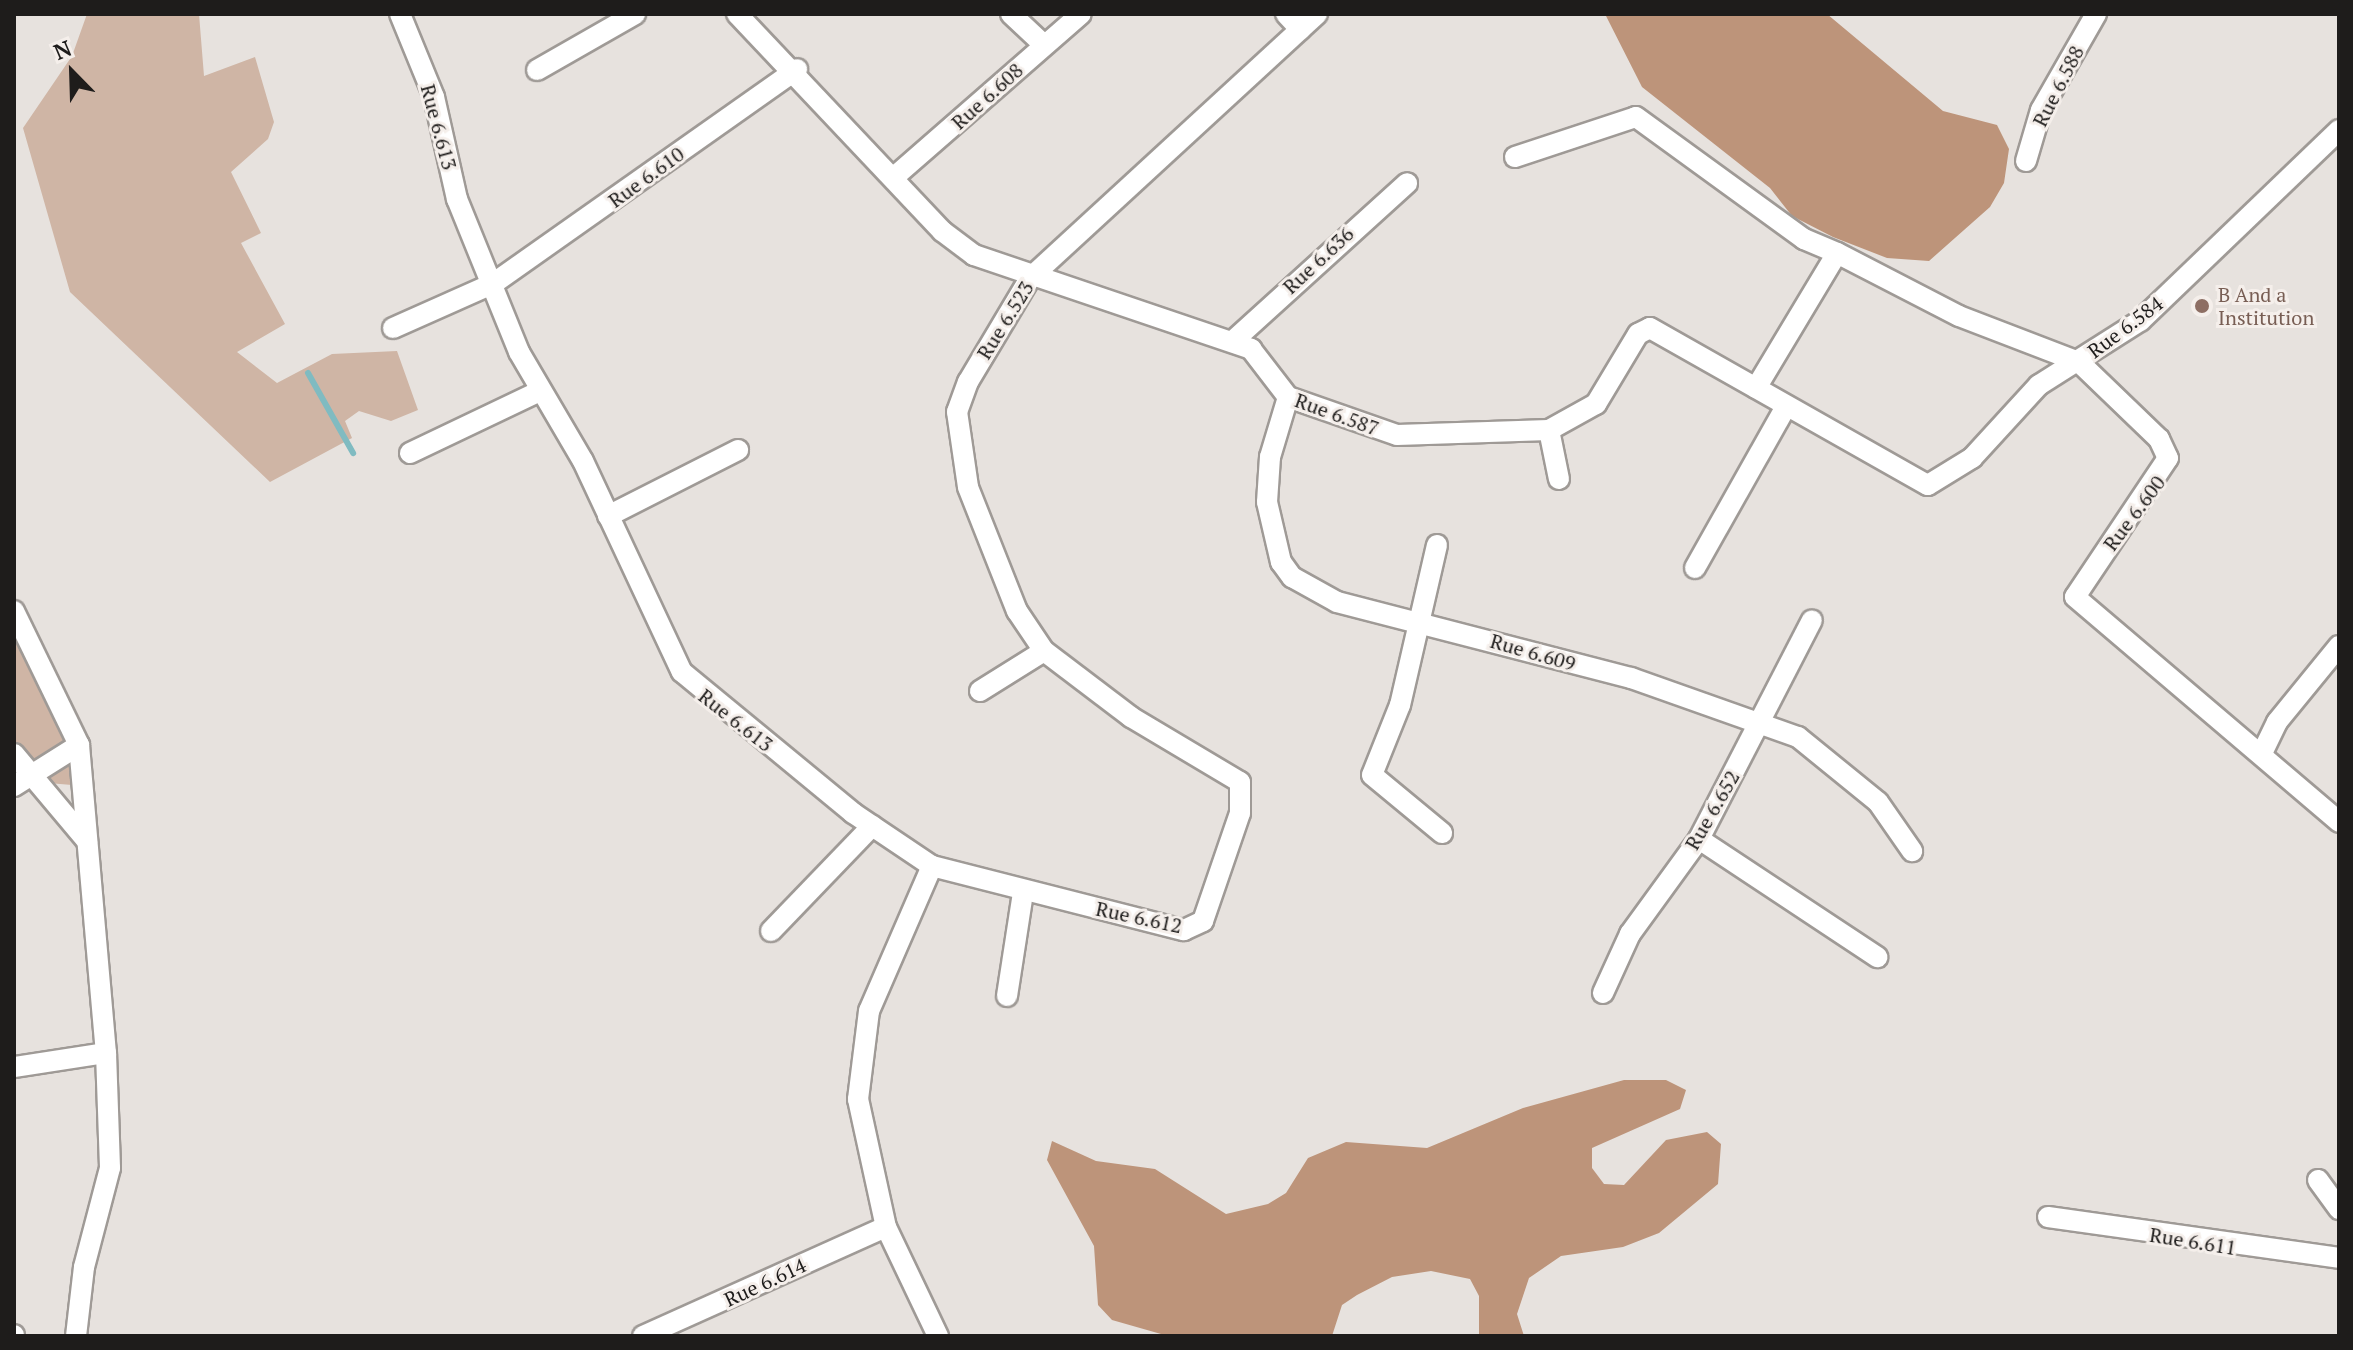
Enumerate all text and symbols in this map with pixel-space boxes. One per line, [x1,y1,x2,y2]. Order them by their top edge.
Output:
north arrow [32,32,112,112]
text: N [49,33,76,66]
street label: Rue 6.588 [2027,42,2089,130]
street label: Rue 6.608 [947,58,1027,134]
street label: Rue 6.613 [416,82,462,172]
street label: Rue 6.610 [604,142,688,212]
street label: Rue 6.636 [1278,221,1358,299]
street label: Rue 6.523 [972,277,1038,363]
place label: B And a Institution [2218,282,2314,329]
street label: Rue 6.584 [2083,291,2167,363]
marker: B And a Institution [2193,297,2211,315]
street label: Rue 6.587 [1292,388,1382,440]
street label: Rue 6.600 [2098,471,2170,555]
street label: Rue 6.609 [1488,628,1578,676]
street label: Rue 6.613 [694,684,778,756]
street label: Rue 6.652 [1680,766,1744,854]
street label: Rue 6.612 [1094,896,1184,938]
street label: Rue 6.611 [2148,1222,2238,1260]
street label: Rue 6.614 [720,1253,810,1311]

